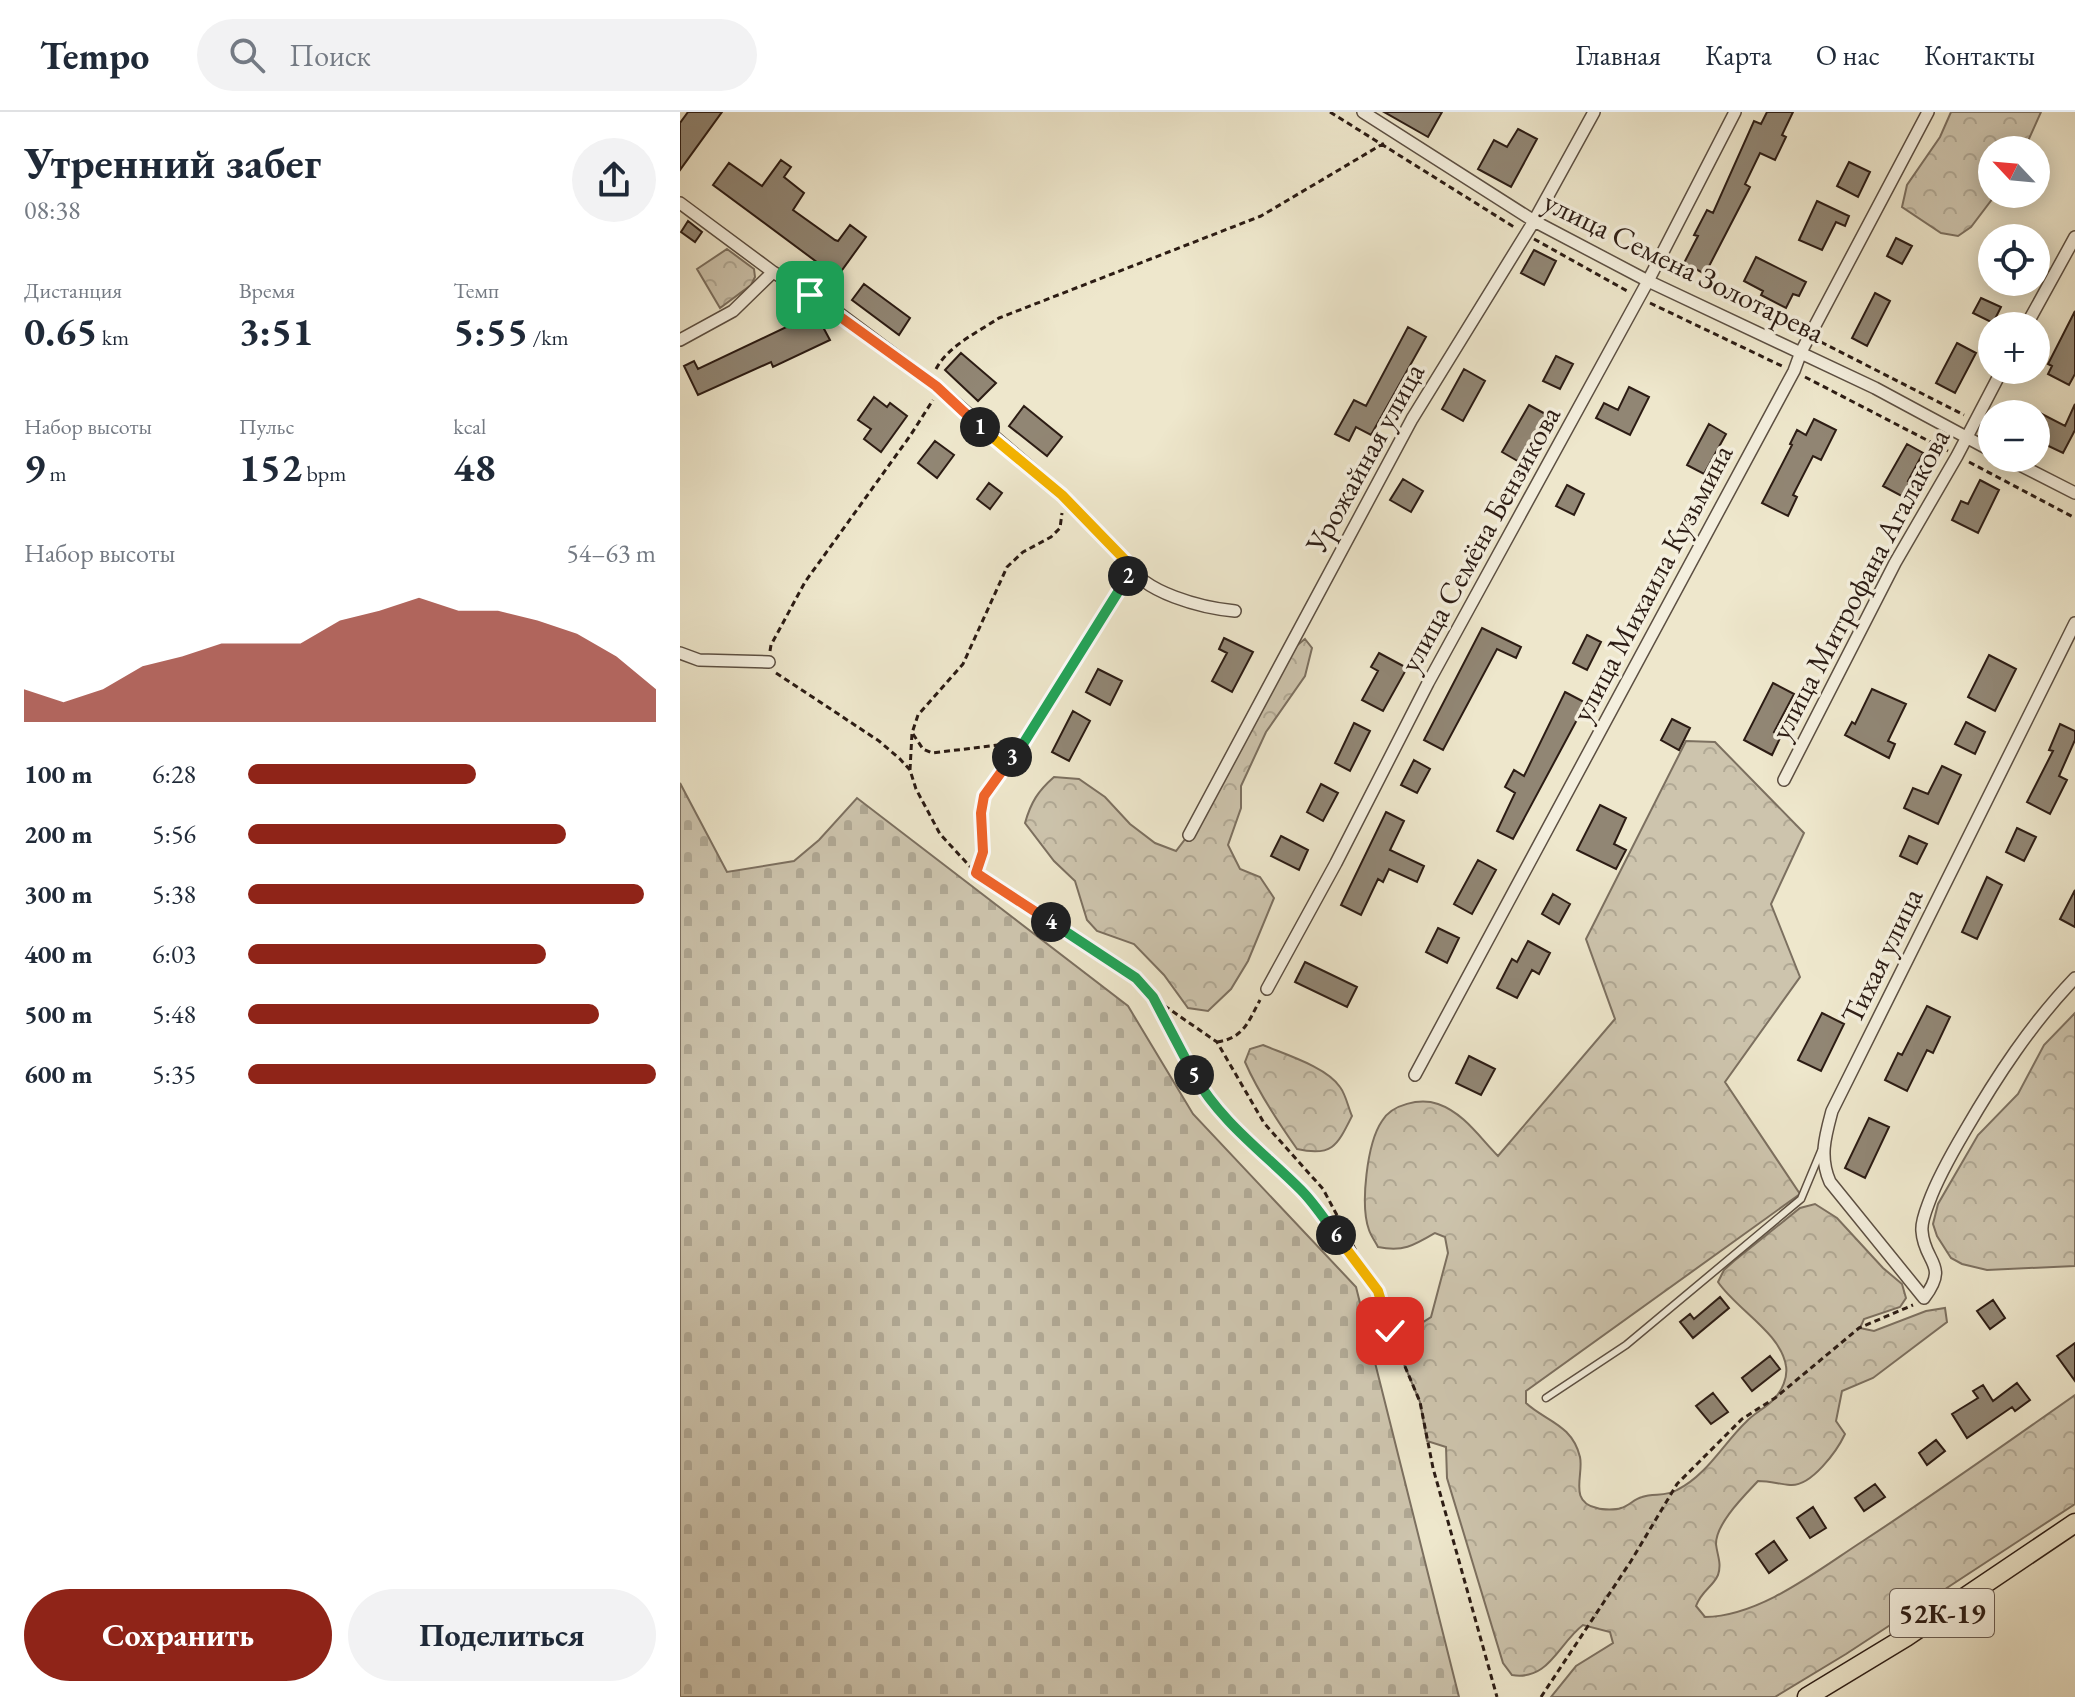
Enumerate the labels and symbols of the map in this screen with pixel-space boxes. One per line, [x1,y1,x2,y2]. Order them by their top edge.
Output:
north arrow [1978,136,2050,208]
street label: улица Семена Золотарева [1537,182,1831,352]
pin [776,261,844,329]
street label: Урожайная улица [1296,356,1433,561]
street label: улица Семёна Бензикова [1390,399,1569,679]
pin: 1 [960,407,1000,447]
street label: улица Митрофана Агалакова [1761,421,1958,746]
street label: улица Михаила Кузьмина [1562,437,1741,728]
pin: 2 [1108,556,1148,596]
pin: 3 [992,737,1032,777]
street label: Тихая улица [1832,881,1931,1030]
pin: 4 [1031,902,1071,942]
pin: 5 [1174,1055,1214,1095]
pin: 6 [1316,1215,1356,1255]
pin [1356,1297,1424,1365]
road number: 52К-19 [1890,1589,1994,1637]

